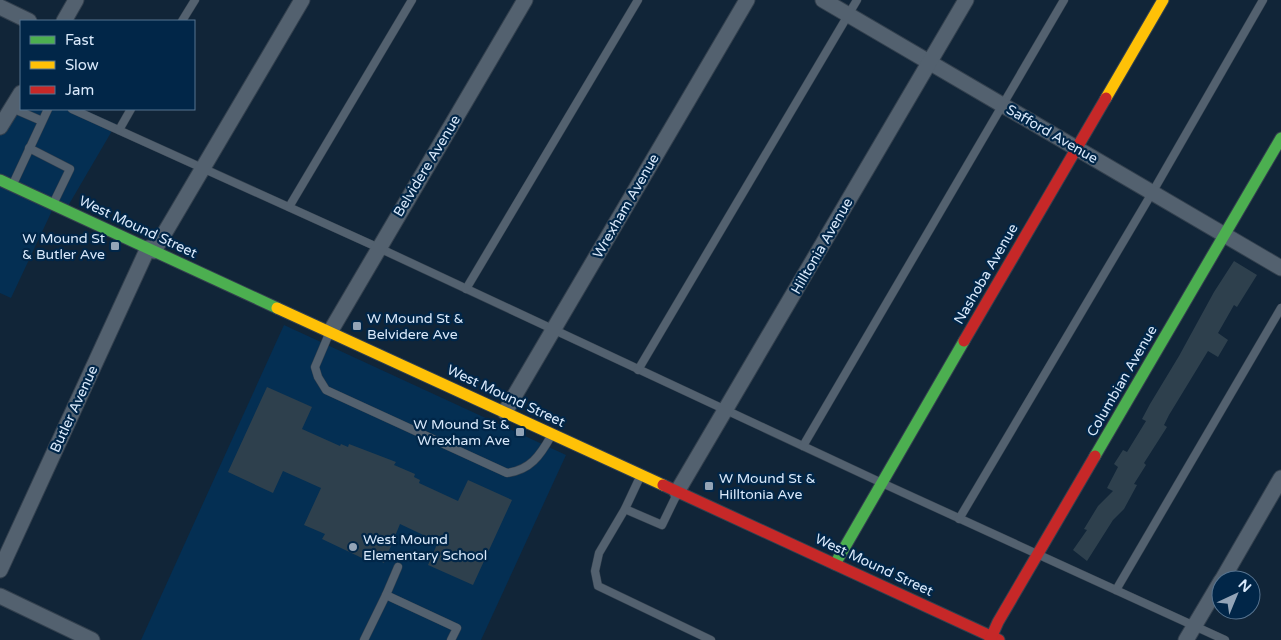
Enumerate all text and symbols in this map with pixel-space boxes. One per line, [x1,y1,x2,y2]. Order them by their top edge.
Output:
legend [20,20,195,110]
text: Fast [65,31,95,49]
text: Slow [65,56,99,74]
text: Jam [65,81,94,99]
street label: Safford Avenue [1003,101,1101,167]
street label: Belvidere Avenue [390,112,464,220]
street label: Wrexham Avenue [589,151,663,261]
street label: West Mound Street [76,192,200,262]
street label: Hilltonia Avenue [788,195,856,297]
street label: Nashoba Avenue [950,221,1022,327]
place label: W Mound St & Butler Ave [22,230,106,263]
marker: W Mound St & Butler Ave [109,240,121,252]
place label: W Mound St & Belvidere Ave [367,310,464,343]
marker: W Mound St & Belvidere Ave [351,320,363,332]
street label: Columbian Avenue [1083,322,1161,440]
street label: West Mound Street [444,361,568,431]
street label: Butler Avenue [46,363,102,455]
place label: W Mound St & Wrexham Ave [413,416,510,449]
marker: W Mound St & Wrexham Ave [514,426,526,438]
place label: W Mound St & Hilltonia Ave [719,470,816,503]
marker: W Mound St & Hilltonia Ave [703,480,715,492]
street label: West Mound Street [812,530,936,600]
place label: West Mound Elementary School [363,531,487,564]
marker: West Mound Elementary School [347,541,359,553]
north arrow [1211,570,1261,620]
text: N [1235,576,1255,596]

